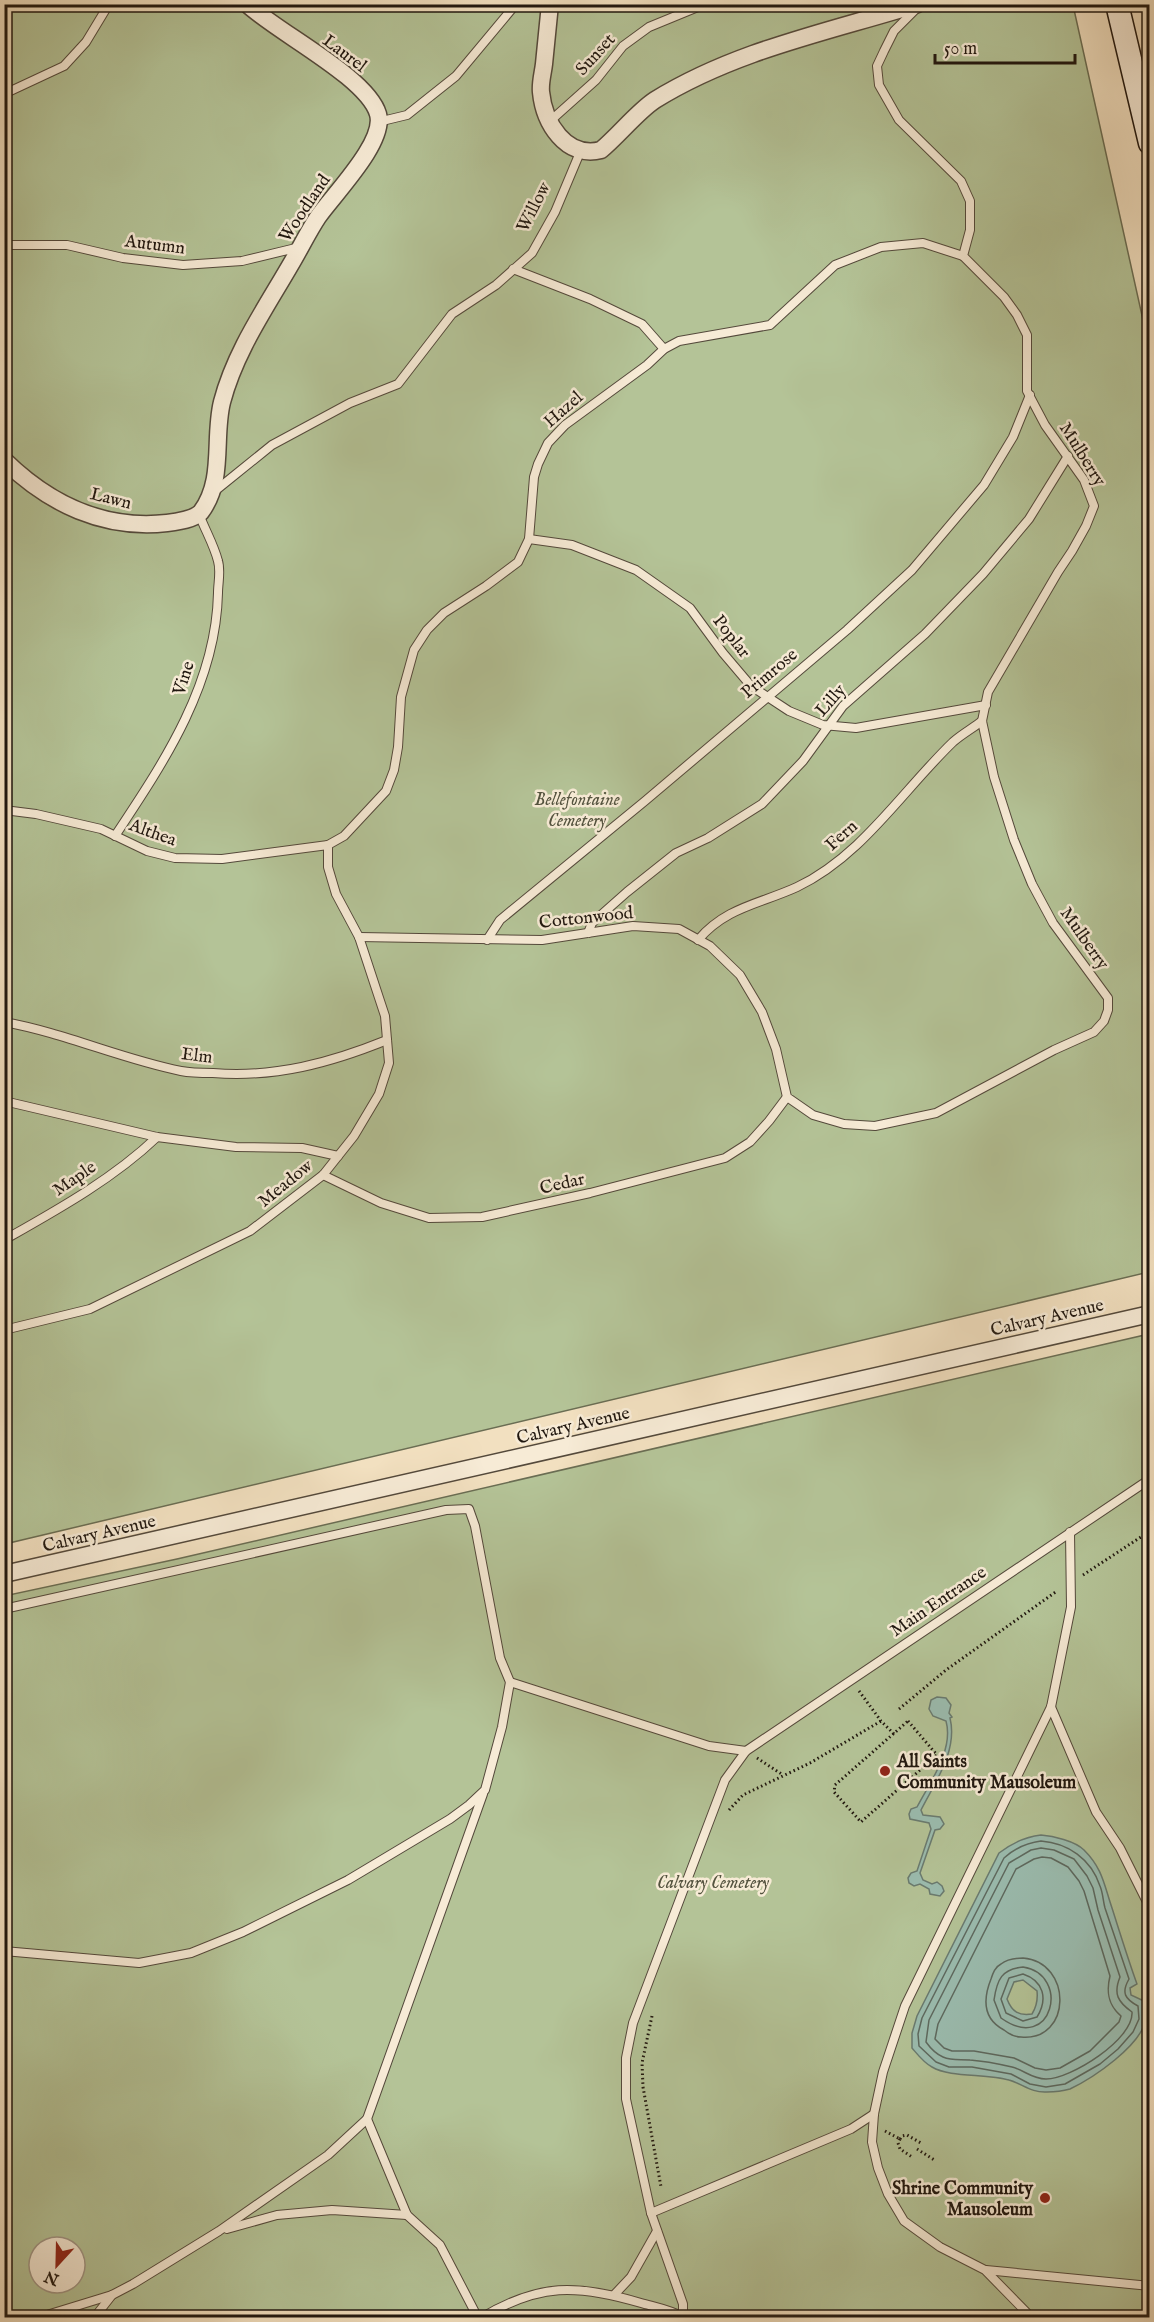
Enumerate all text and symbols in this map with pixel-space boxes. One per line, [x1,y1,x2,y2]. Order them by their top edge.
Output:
scale bar [935,27,1074,65]
street label: Sunset [571,29,621,81]
street label: Laurel [317,30,371,78]
text: 50 m [944,38,977,61]
street label: Woodland [274,170,337,247]
street label: Willow [512,178,557,237]
street label: Autumn [122,230,187,261]
street label: Hazel [540,387,588,433]
street label: Mulberry [1053,419,1110,491]
street label: Lawn [88,483,134,516]
street label: Poplar [707,611,755,664]
street label: Primrose [737,644,803,704]
street label: Vine [168,659,201,699]
street label: Lilly [811,680,852,722]
park label: Bellefontaine Cemetery [534,789,620,833]
street label: Althea [125,814,180,853]
street label: Fern [821,815,863,857]
street label: Cottonwood [538,902,635,935]
street label: Mulberry [1054,903,1114,975]
street label: Elm [180,1043,214,1070]
street label: Meadow [254,1154,319,1213]
street label: Maple [49,1156,101,1202]
street label: Cedar [538,1168,587,1201]
street label: Calvary Avenue [989,1294,1106,1343]
street label: Calvary Avenue [515,1402,632,1451]
street label: Calvary Avenue [41,1510,158,1559]
street label: Main Entrance [886,1562,991,1643]
place label: All Saints Community Mausoleum [896,1751,1076,1795]
marker: All Saints Community Mausoleum [878,1764,892,1778]
park label: Calvary Cemetery [657,1872,769,1895]
place label: Shrine Community Mausoleum [892,2178,1034,2222]
marker: Shrine Community Mausoleum [1038,2191,1052,2205]
north arrow [27,2235,87,2295]
text: N [42,2265,63,2289]

